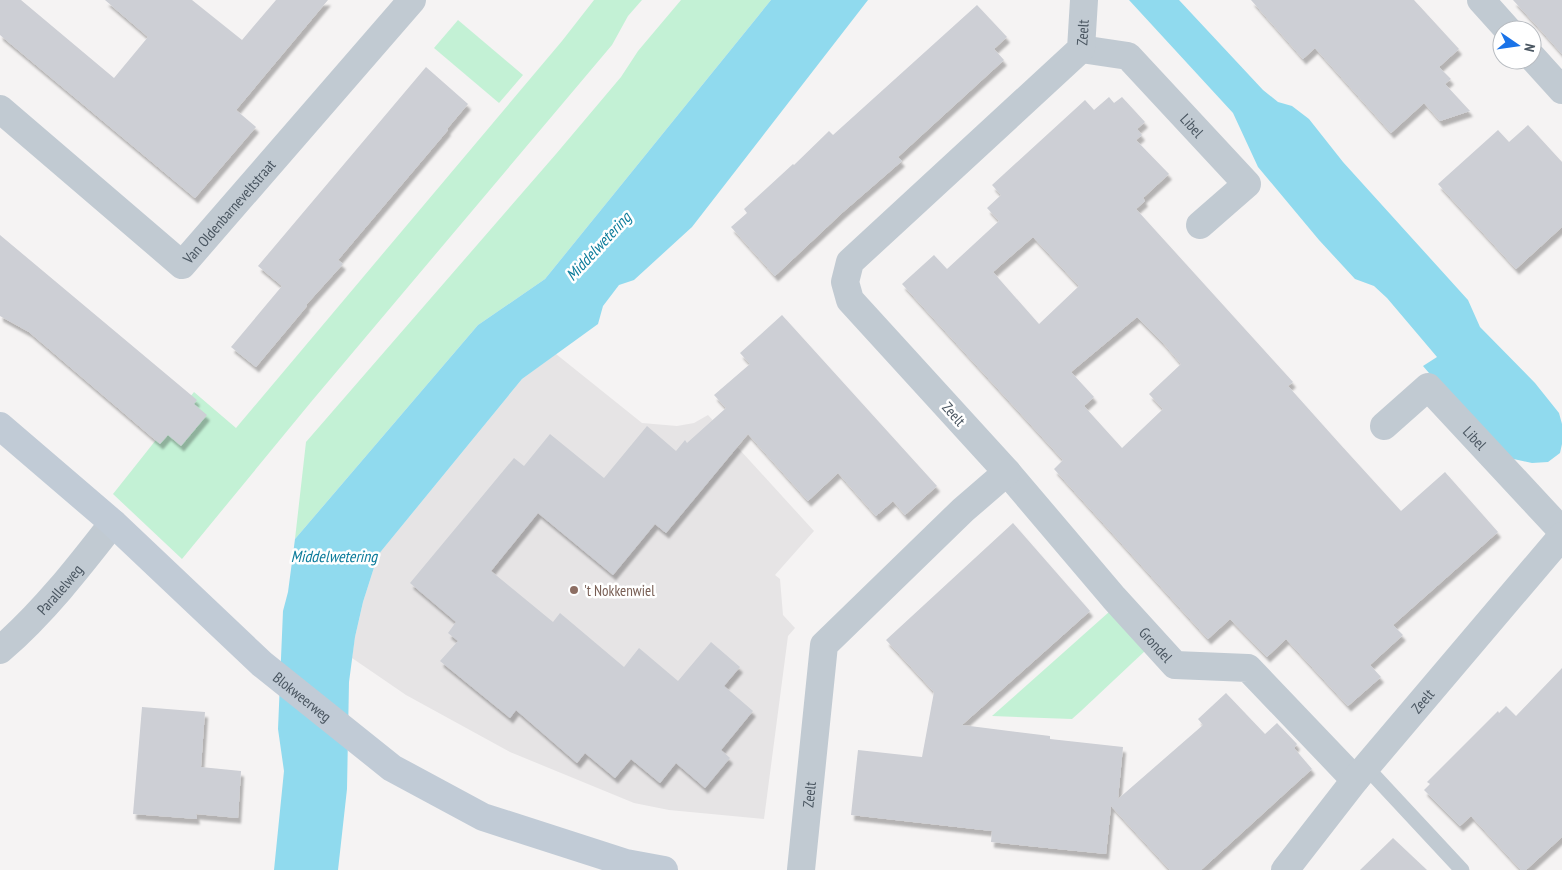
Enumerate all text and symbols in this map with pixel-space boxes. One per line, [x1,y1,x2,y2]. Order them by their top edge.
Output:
street label: Zeelt [1072,19,1092,46]
north arrow [1492,20,1542,70]
text: N [1520,42,1539,54]
street label: Libel [1177,109,1208,141]
street label: Van Oldenbarneveltstraat [178,155,279,268]
water label: Middelwetering [561,207,636,284]
street label: Zeelt [938,398,970,430]
street label: Libel [1459,422,1491,454]
water label: Middelwetering [291,546,378,566]
street label: Parallelweg [32,560,86,618]
place label: 't Nokkenwiel [584,581,655,600]
marker: 't Nokkenwiel [568,584,580,596]
street label: Grondel [1135,623,1177,666]
street label: Blokweerweg [270,667,336,726]
street label: Zeelt [1407,685,1438,717]
street label: Zeelt [798,781,819,808]

